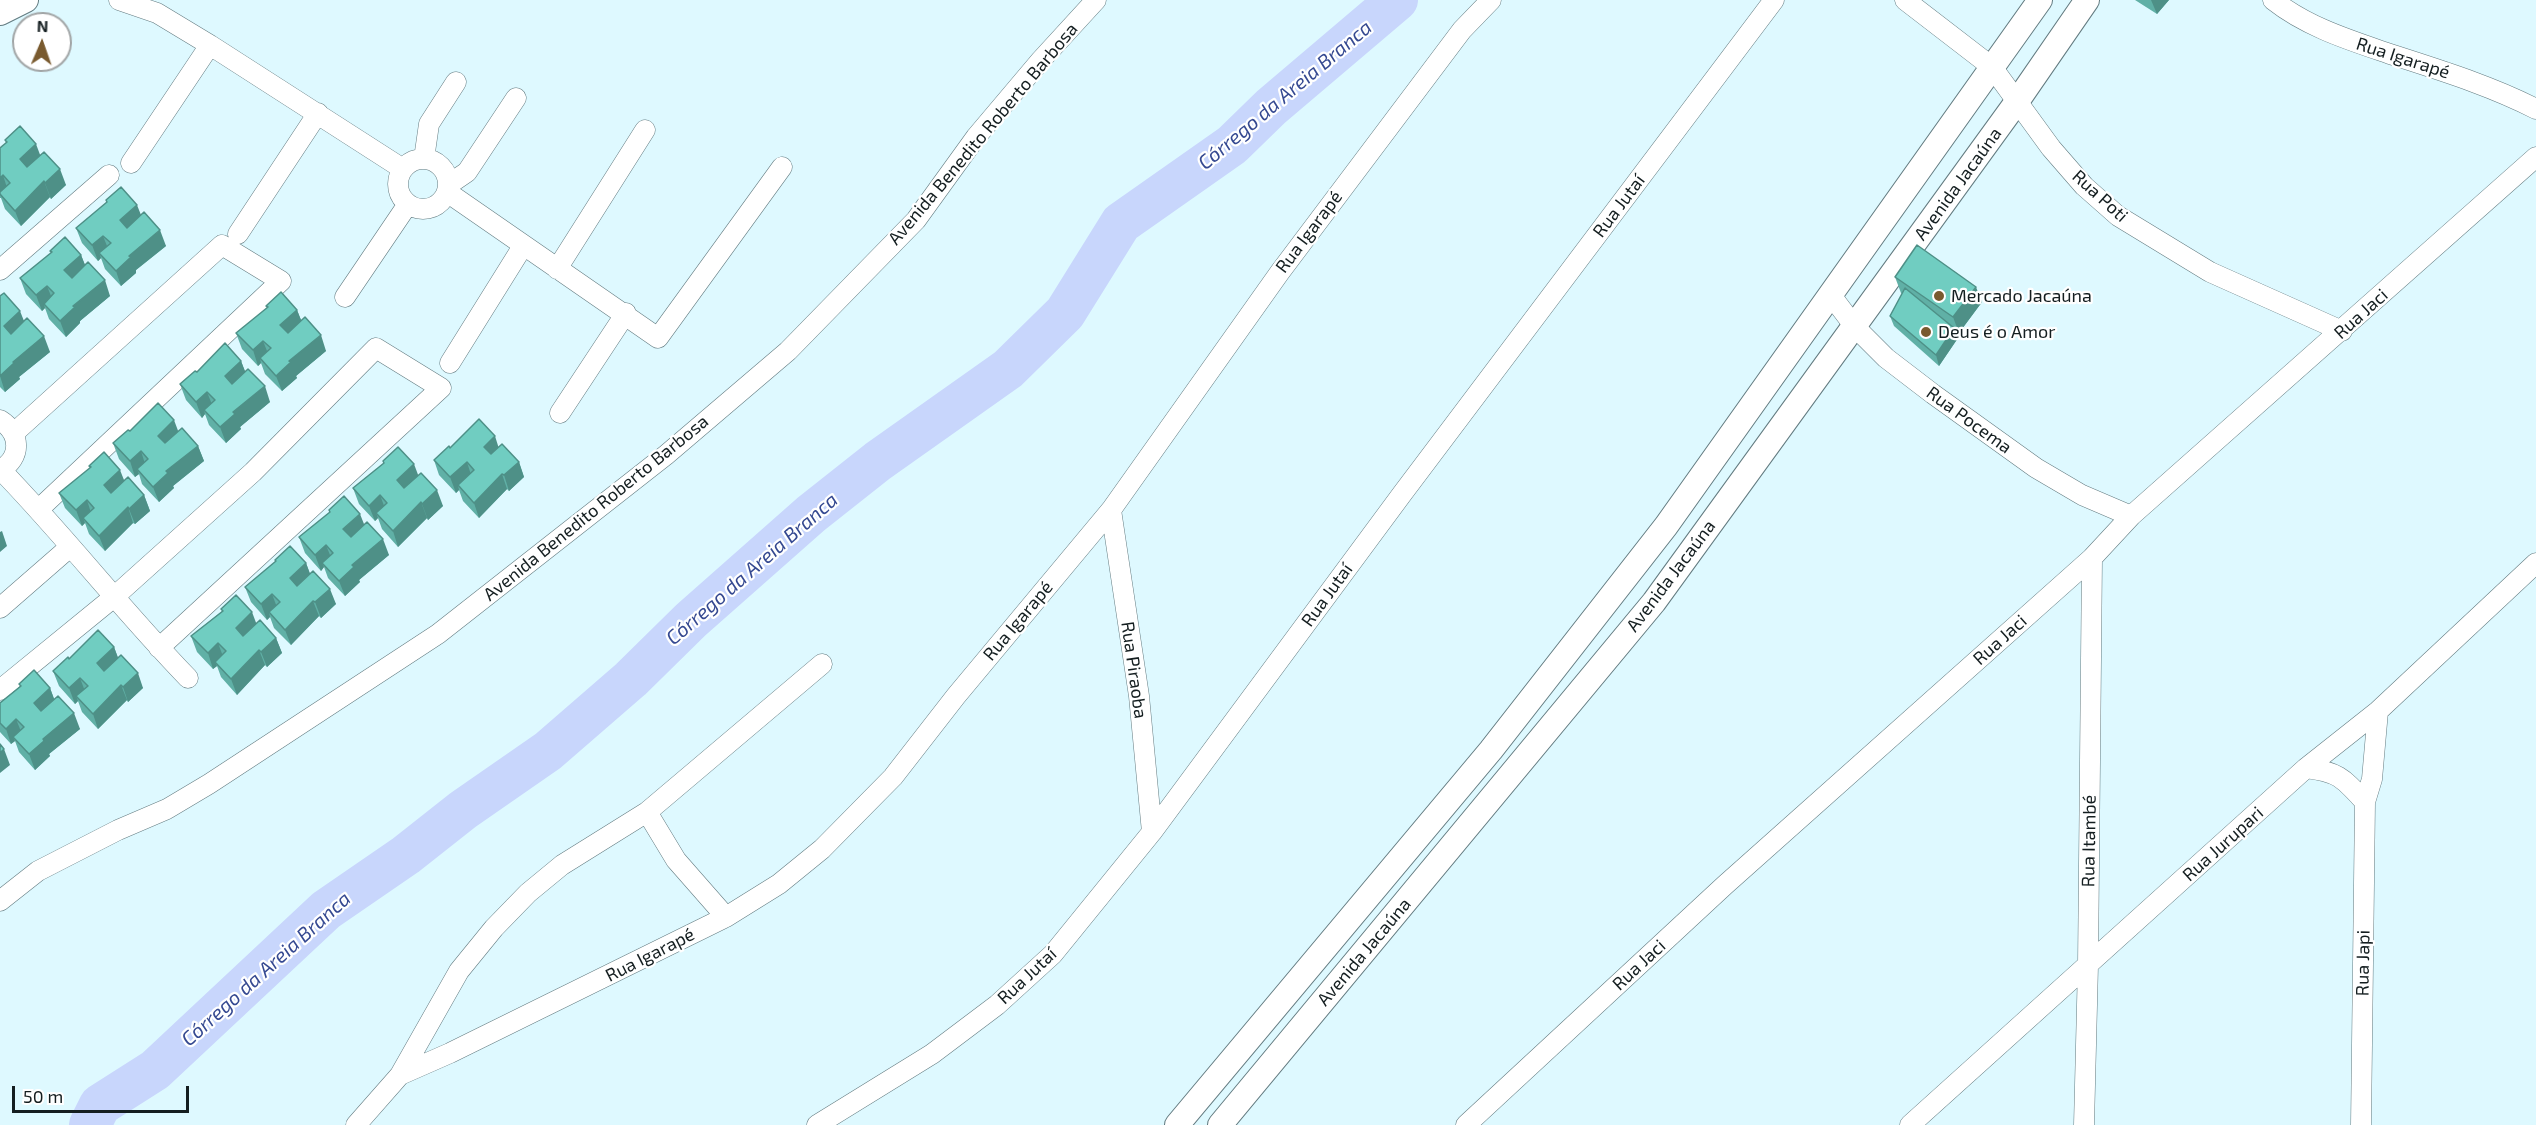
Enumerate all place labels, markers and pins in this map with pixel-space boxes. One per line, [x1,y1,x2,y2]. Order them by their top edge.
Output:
place label: Mercado Jacaúna [1951,285,2092,307]
marker: Mercado Jacaúna [1932,289,1946,303]
place label: Deus é o Amor [1938,321,2055,343]
marker: Deus é o Amor [1919,325,1933,339]

